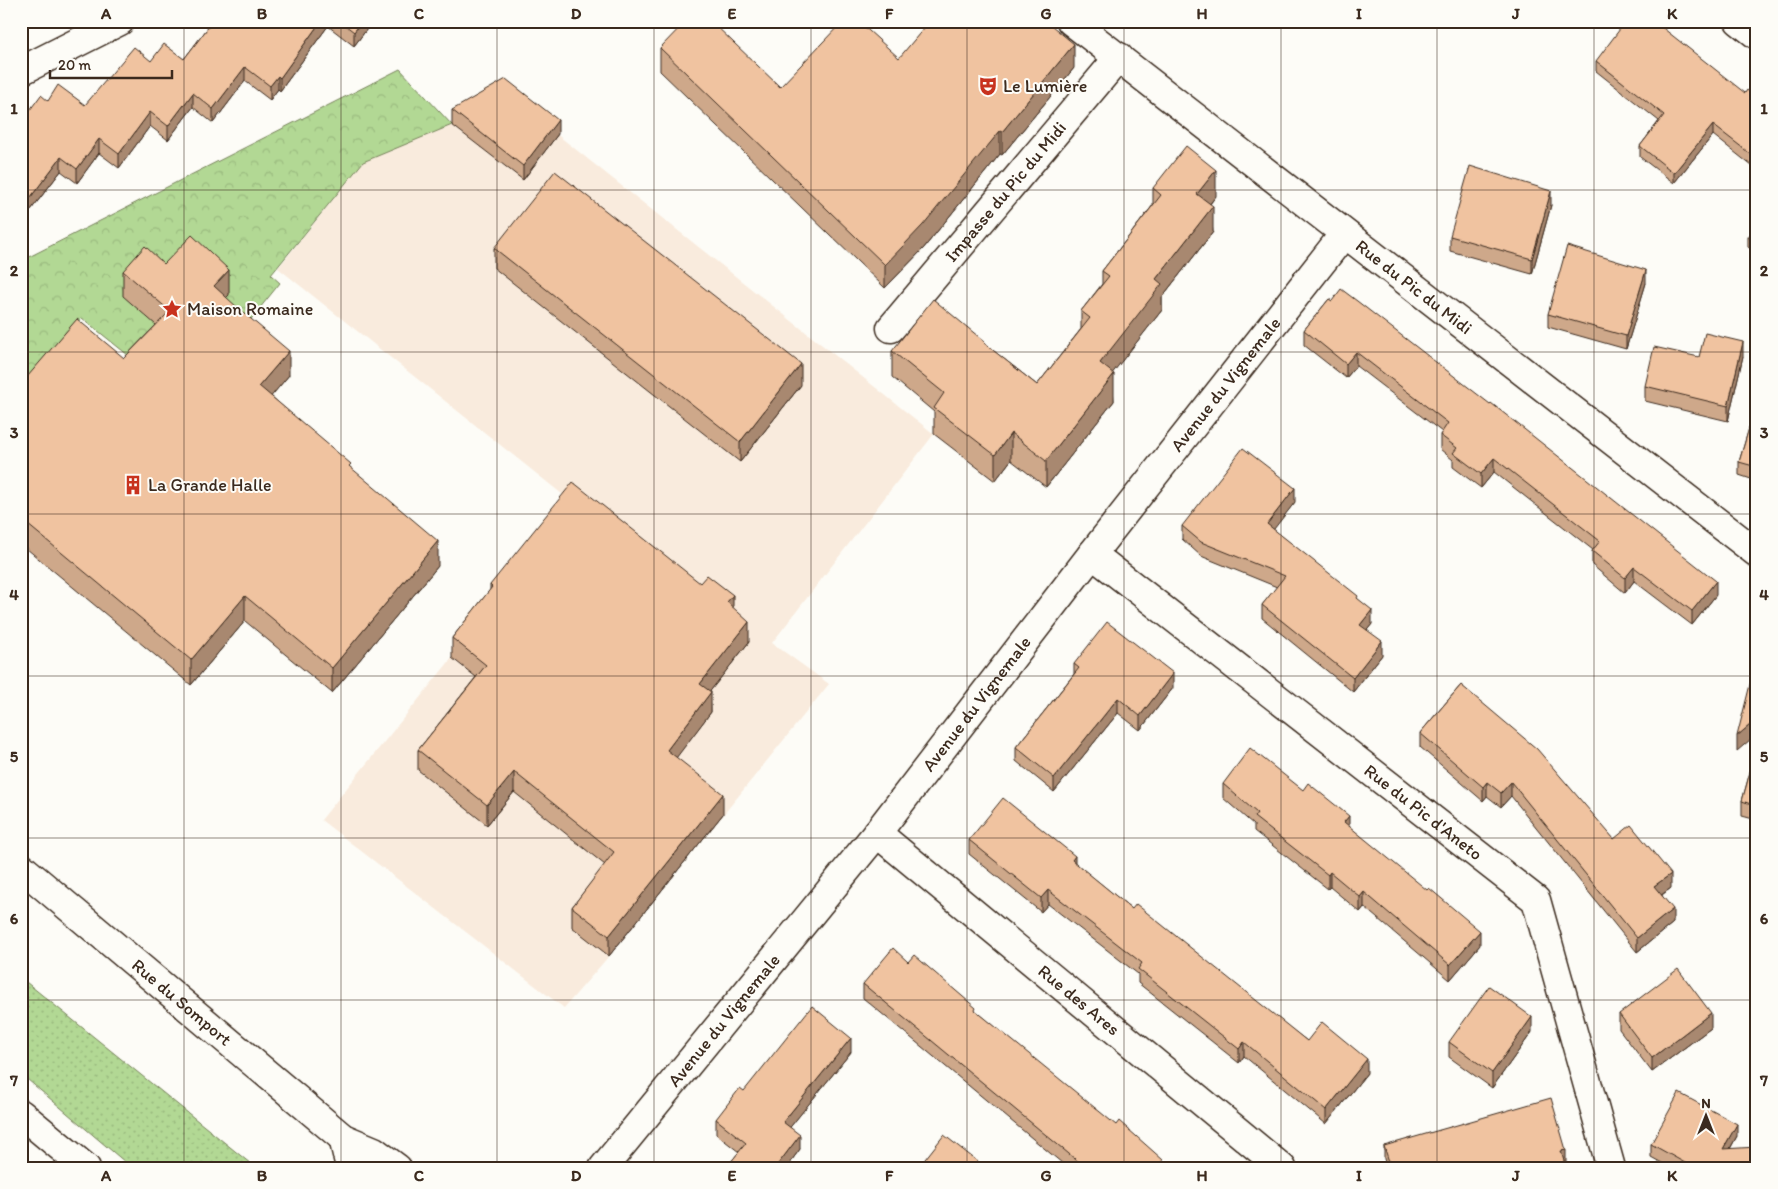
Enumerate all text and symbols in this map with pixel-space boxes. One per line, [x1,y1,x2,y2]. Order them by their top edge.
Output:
text: A [100,4,112,23]
text: B [257,4,268,23]
text: C [414,4,425,23]
text: D [571,4,582,23]
text: E [728,4,737,23]
text: F [885,4,894,23]
text: G [1040,4,1052,23]
text: H [1196,4,1208,23]
text: I [1356,4,1362,23]
text: J [1511,4,1520,23]
text: K [1667,4,1678,23]
scale bar [50,48,172,80]
text: 20 m [58,56,92,74]
theatre icon: Le Lumière [977,75,999,97]
place label: Le Lumière [1003,75,1087,97]
text: 1 [10,99,18,118]
text: 1 [1760,99,1768,118]
street label: Impasse du Pic du Midi [940,117,1071,267]
street label: Rue du Pic du Midi [1351,235,1477,339]
text: 2 [10,261,19,280]
text: 2 [1760,261,1769,280]
place icon: Maison Romaine [161,298,183,320]
place label: Maison Romaine [187,298,313,320]
street label: Avenue du Vignemale [1166,313,1285,456]
text: 3 [10,423,19,442]
text: 3 [1760,423,1769,442]
building icon: La Grande Halle [122,474,144,496]
place label: La Grande Halle [148,474,272,496]
text: 4 [9,585,19,604]
text: 4 [1759,585,1769,604]
street label: Avenue du Vignemale [917,632,1036,776]
text: 5 [10,747,19,766]
text: 5 [1760,747,1769,766]
street label: Rue du Pic d'Aneto [1360,759,1487,865]
text: 6 [10,909,19,928]
text: 6 [1760,909,1769,928]
street label: Avenue du Vignemale [663,949,785,1091]
street label: Rue du Somport [127,954,236,1051]
street label: Rue des Ares [1034,960,1124,1040]
text: 7 [9,1071,18,1090]
text: 7 [1759,1071,1768,1090]
north arrow [1680,1092,1730,1142]
text: N [1701,1095,1711,1112]
text: A [100,1166,112,1185]
text: B [257,1166,268,1185]
text: C [414,1166,425,1185]
text: D [571,1166,582,1185]
text: E [728,1166,737,1185]
text: F [885,1166,894,1185]
text: G [1040,1166,1052,1185]
text: H [1196,1166,1208,1185]
text: I [1356,1166,1362,1185]
text: J [1511,1166,1520,1185]
text: K [1667,1166,1678,1185]

